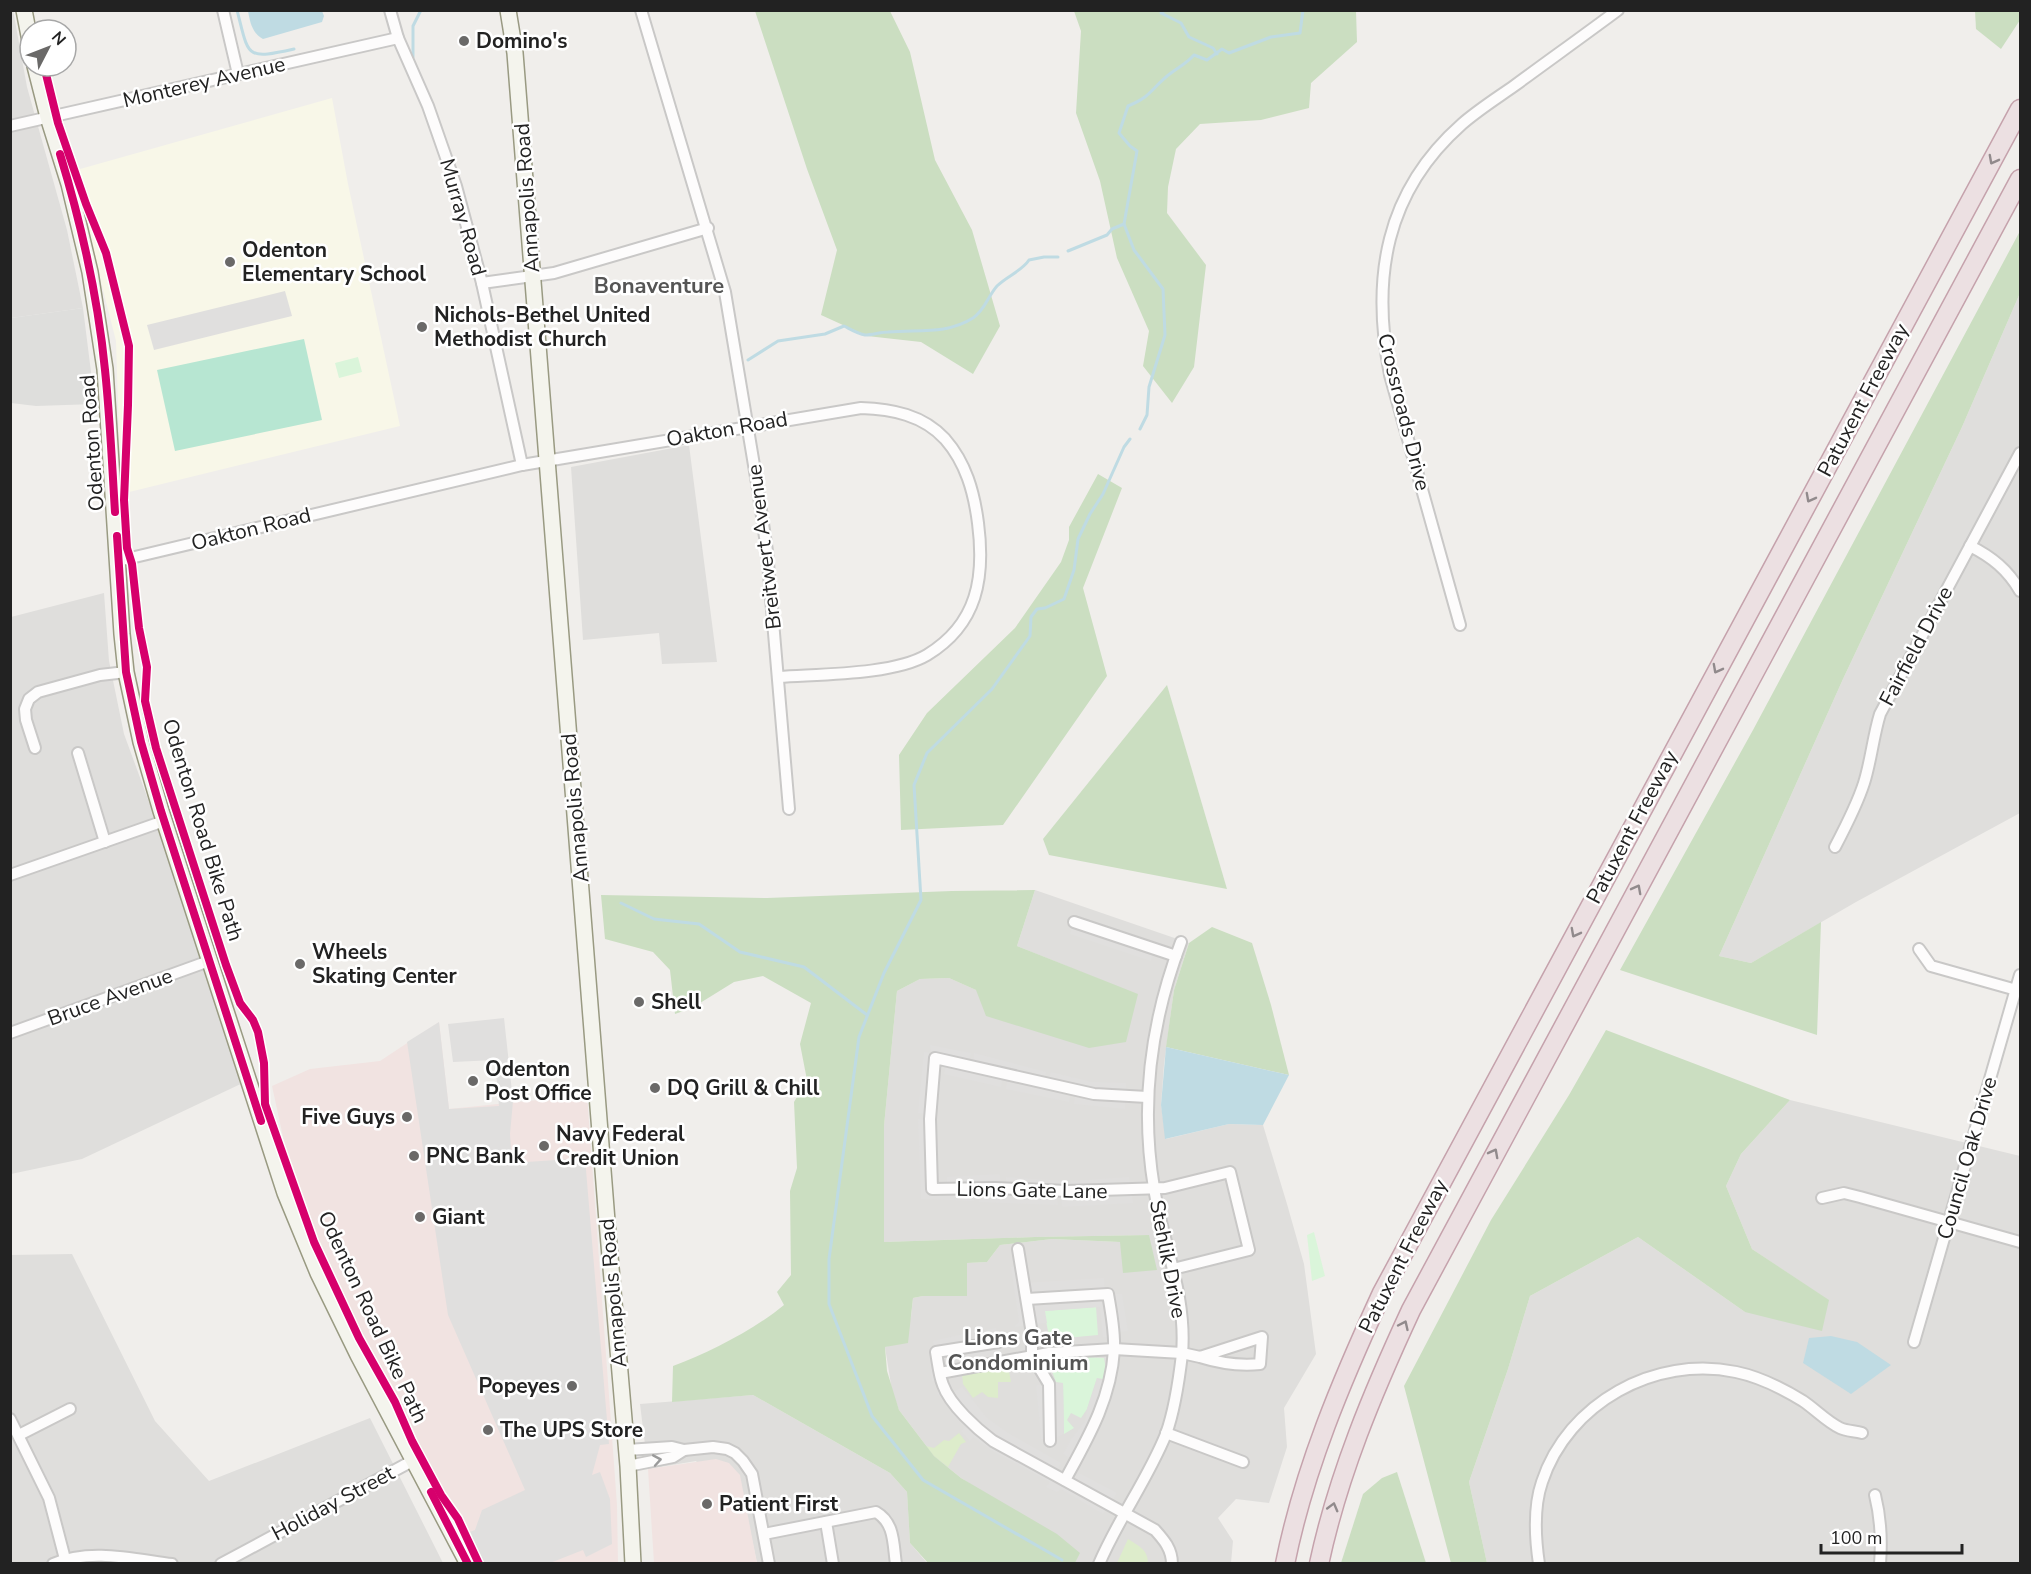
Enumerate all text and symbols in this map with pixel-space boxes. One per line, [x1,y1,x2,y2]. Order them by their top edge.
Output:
north arrow [18,18,78,78]
text: N [46,27,71,50]
place label: Domino's [476,27,568,55]
marker: Domino's [457,34,471,48]
street label: Monterey Avenue [120,50,288,114]
street label: Annapolis Road [508,122,546,274]
one-way arrow [1989,154,2000,164]
street label: Murray Road [433,155,493,279]
place label: Odenton Elementary School [242,236,426,288]
marker: Odenton Elementary School [223,255,237,269]
district label: Bonaventure [594,271,724,301]
place label: Nichols-Bethel United Methodist Church [434,301,650,353]
street label: Patuxent Freeway [1811,318,1915,482]
marker: Nichols-Bethel United Methodist Church [415,320,429,334]
street label: Crossroads Drive [1371,330,1437,494]
street label: Odenton Road [73,374,111,512]
street label: Oakton Road [664,405,790,453]
street label: Breitwert Avenue [740,463,788,631]
one-way arrow [1806,492,1817,502]
street label: Oakton Road [188,501,314,557]
street label: Fairfield Drive [1873,581,1959,711]
one-way arrow [1713,663,1724,674]
street label: Odenton Road Bike Path [156,715,250,945]
street label: Annapolis Road [555,732,595,884]
street label: Patuxent Freeway [1580,745,1684,909]
one-way arrow [1630,884,1641,895]
one-way arrow [1571,927,1582,938]
place label: Wheels Skating Center [312,938,457,990]
marker: Wheels Skating Center [293,957,307,971]
street label: Bruce Avenue [44,961,176,1033]
place label: Shell [651,988,702,1016]
marker: Shell [632,995,646,1009]
place label: Odenton Post Office [485,1055,592,1107]
street label: Council Oak Drive [1930,1073,2004,1243]
marker: Odenton Post Office [466,1074,480,1088]
place label: DQ Grill & Chill [667,1074,820,1102]
marker: DQ Grill & Chill [648,1081,662,1095]
place label: Five Guys [301,1103,395,1131]
marker: Five Guys [400,1110,414,1124]
place label: Navy Federal Credit Union [556,1120,685,1172]
marker: Navy Federal Credit Union [537,1139,551,1153]
place label: PNC Bank [426,1142,526,1170]
one-way arrow [1487,1148,1498,1159]
marker: PNC Bank [407,1149,421,1163]
street label: Patuxent Freeway [1352,1174,1454,1338]
street label: Lions Gate Lane [956,1175,1108,1205]
street label: Stehlik Drive [1143,1197,1193,1321]
place label: Giant [432,1203,486,1231]
street label: Odenton Road Bike Path [311,1206,435,1428]
marker: Giant [413,1210,427,1224]
street label: Annapolis Road [593,1217,633,1369]
one-way arrow [1396,1321,1408,1332]
district label: Lions Gate Condominium [948,1323,1089,1378]
place label: Popeyes [478,1372,560,1400]
marker: Popeyes [565,1379,579,1393]
place label: The UPS Store [500,1416,643,1444]
marker: The UPS Store [481,1423,495,1437]
one-way arrow [652,1454,662,1467]
street label: Holiday Street [267,1459,400,1547]
place label: Patient First [719,1490,839,1518]
marker: Patient First [700,1497,714,1511]
one-way arrow [1326,1502,1339,1512]
scale bar [1821,1517,1962,1555]
text: 100 m [1830,1526,1882,1550]

